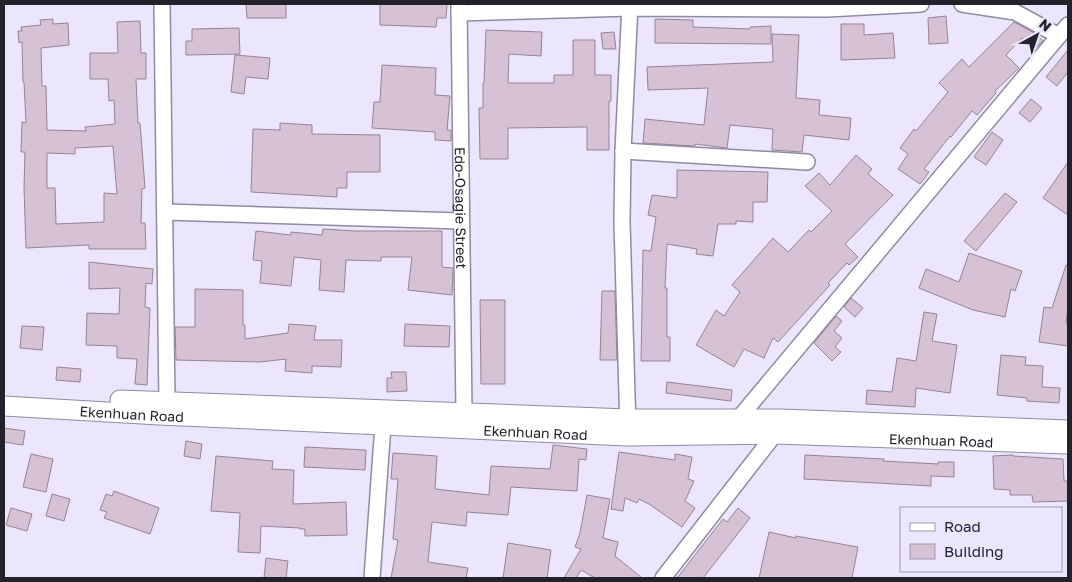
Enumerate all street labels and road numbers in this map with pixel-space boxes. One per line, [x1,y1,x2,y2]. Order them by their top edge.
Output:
street label: Edo-Osagie Street [452,147,471,269]
street label: Ekenhuan Road [79,402,184,425]
street label: Ekenhuan Road [483,421,588,443]
street label: Ekenhuan Road [889,429,994,450]

